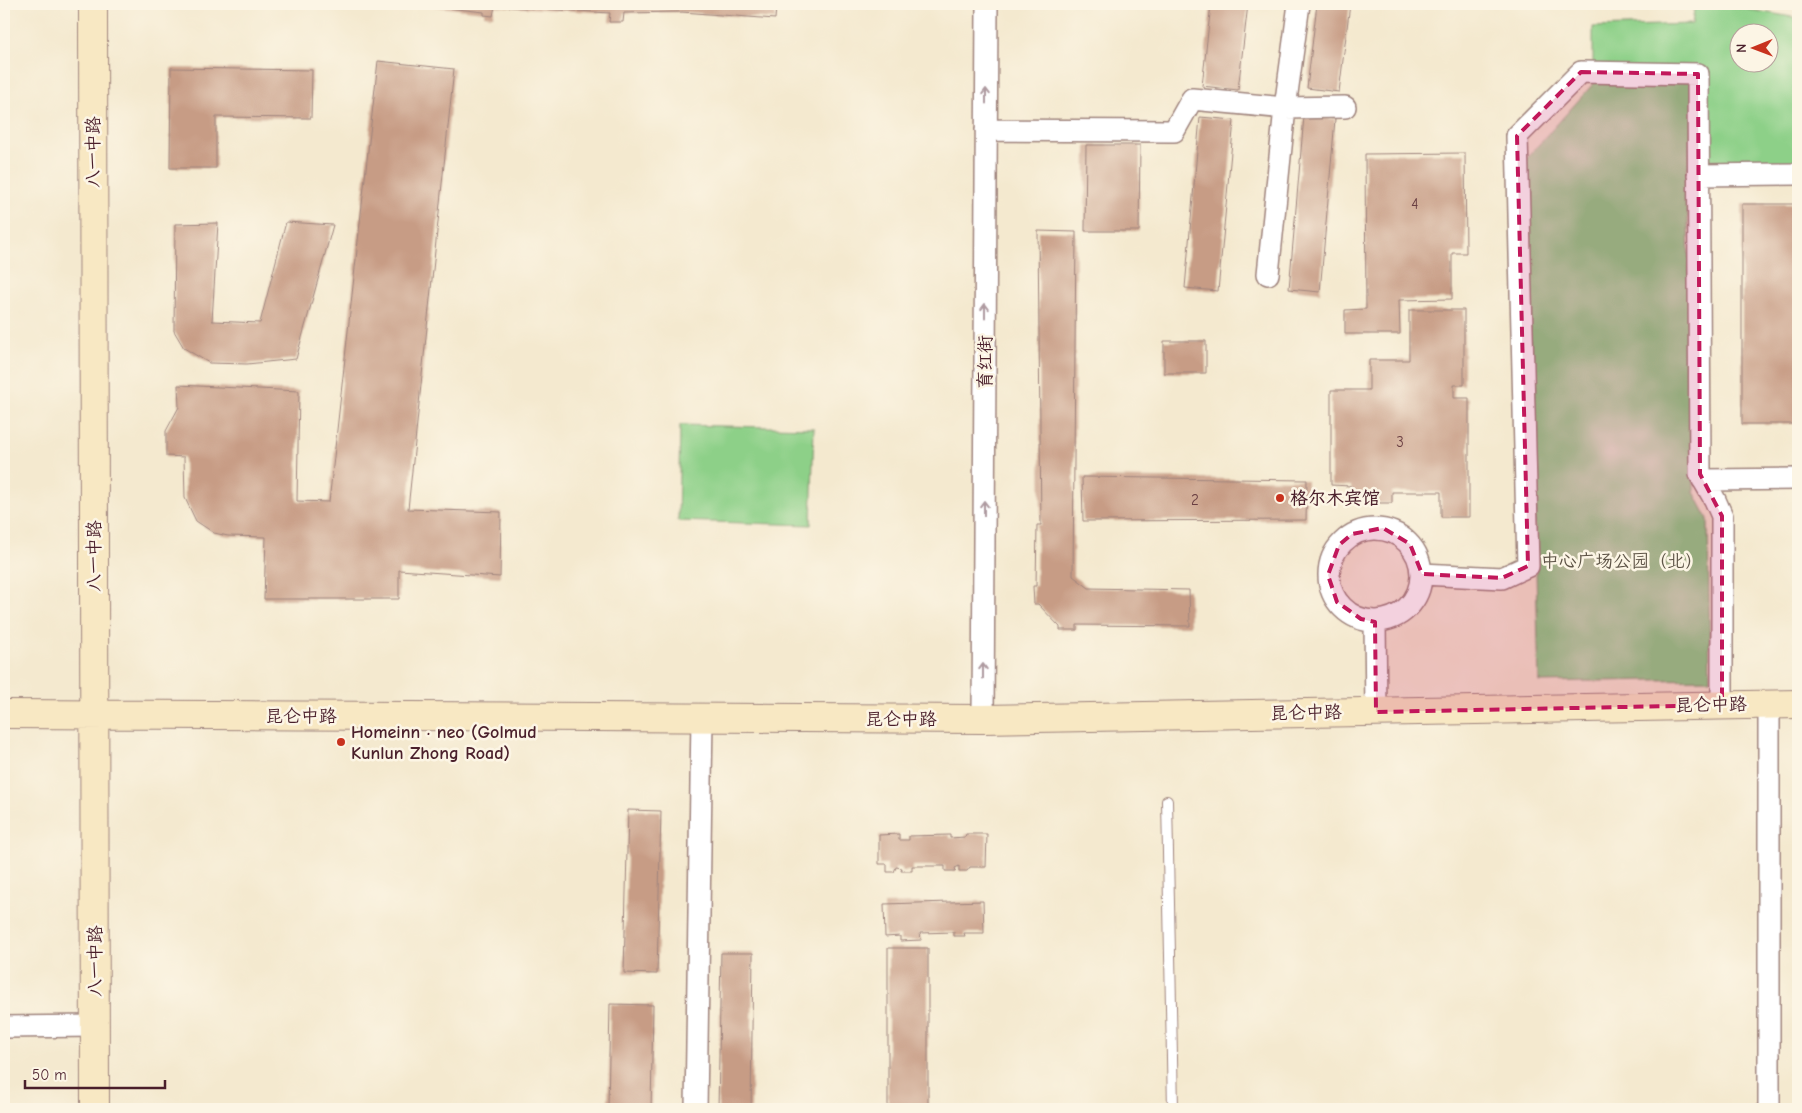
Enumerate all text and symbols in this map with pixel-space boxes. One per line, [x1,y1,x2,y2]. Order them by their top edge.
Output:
north arrow [1730,22,1780,72]
text: N [1733,44,1750,53]
one-way arrow [981,88,991,104]
street label: 八一中路 [83,116,104,188]
house number: 4 [1411,195,1419,213]
one-way arrow [980,303,990,319]
street label: 育红街 [975,335,996,389]
house number: 3 [1396,433,1404,451]
place label: 格尔木宾馆 [1290,488,1380,509]
house number: 2 [1191,491,1199,509]
marker: 格尔木宾馆 [1274,492,1286,504]
one-way arrow [979,500,989,516]
street label: 八一中路 [84,520,105,592]
park label: 中心广场公园（北） [1541,551,1703,572]
one-way arrow [978,663,988,679]
street label: 昆仑中路 [1675,694,1747,716]
street label: 昆仑中路 [1270,702,1342,724]
street label: 昆仑中路 [265,706,337,727]
street label: 昆仑中路 [865,709,937,730]
place label: Homeinn · neo (Golmud Kunlun Zhong Road) [351,722,537,764]
marker: Homeinn · neo (Golmud Kunlun Zhong Road) [335,736,347,748]
street label: 八一中路 [85,925,106,997]
scale bar [25,1058,165,1090]
text: 50 m [32,1066,67,1084]

